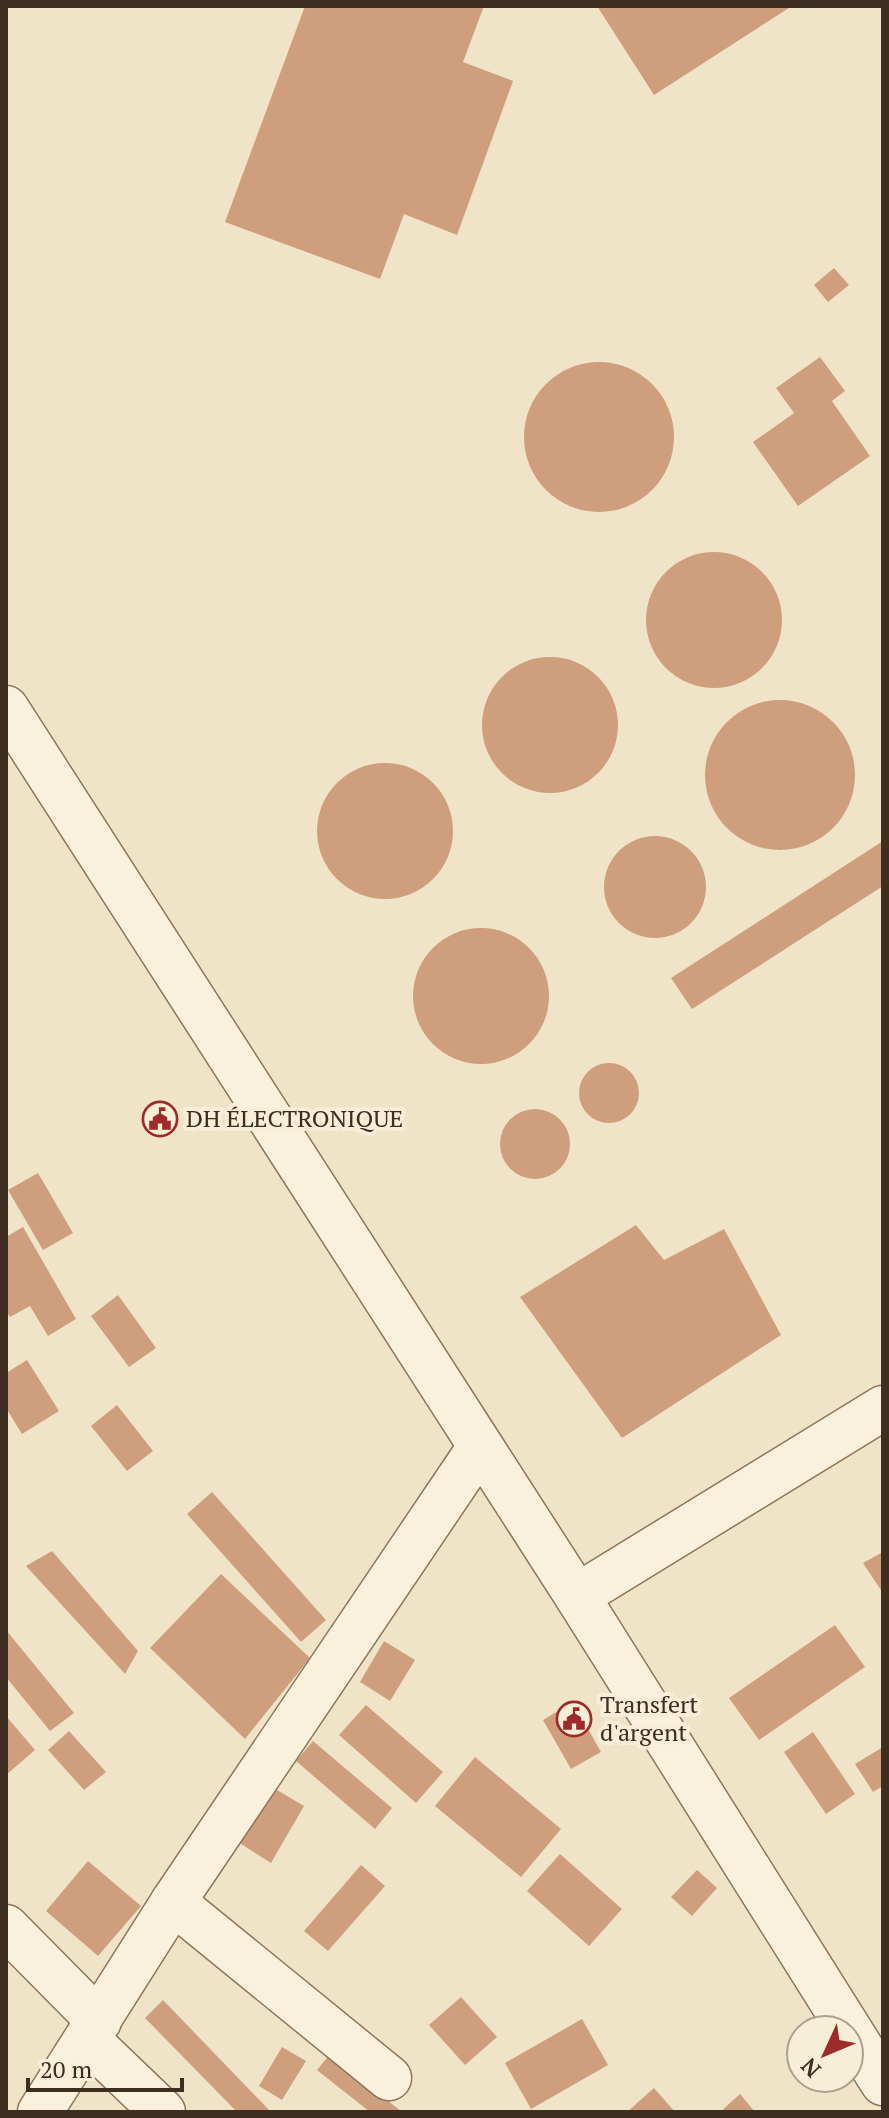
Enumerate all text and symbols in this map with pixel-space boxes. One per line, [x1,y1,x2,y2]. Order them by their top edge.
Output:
public building icon: DH ÉLECTRONIQUE [141,1100,179,1138]
place label: DH ÉLECTRONIQUE [186,1102,403,1134]
place label: Transfert d'argent [600,1688,698,1748]
public building icon: Transfert d'argent [555,1700,593,1738]
north arrow [785,2014,865,2094]
scale bar [28,2042,182,2092]
text: N [794,2052,826,2084]
text: 20 m [40,2053,92,2085]

